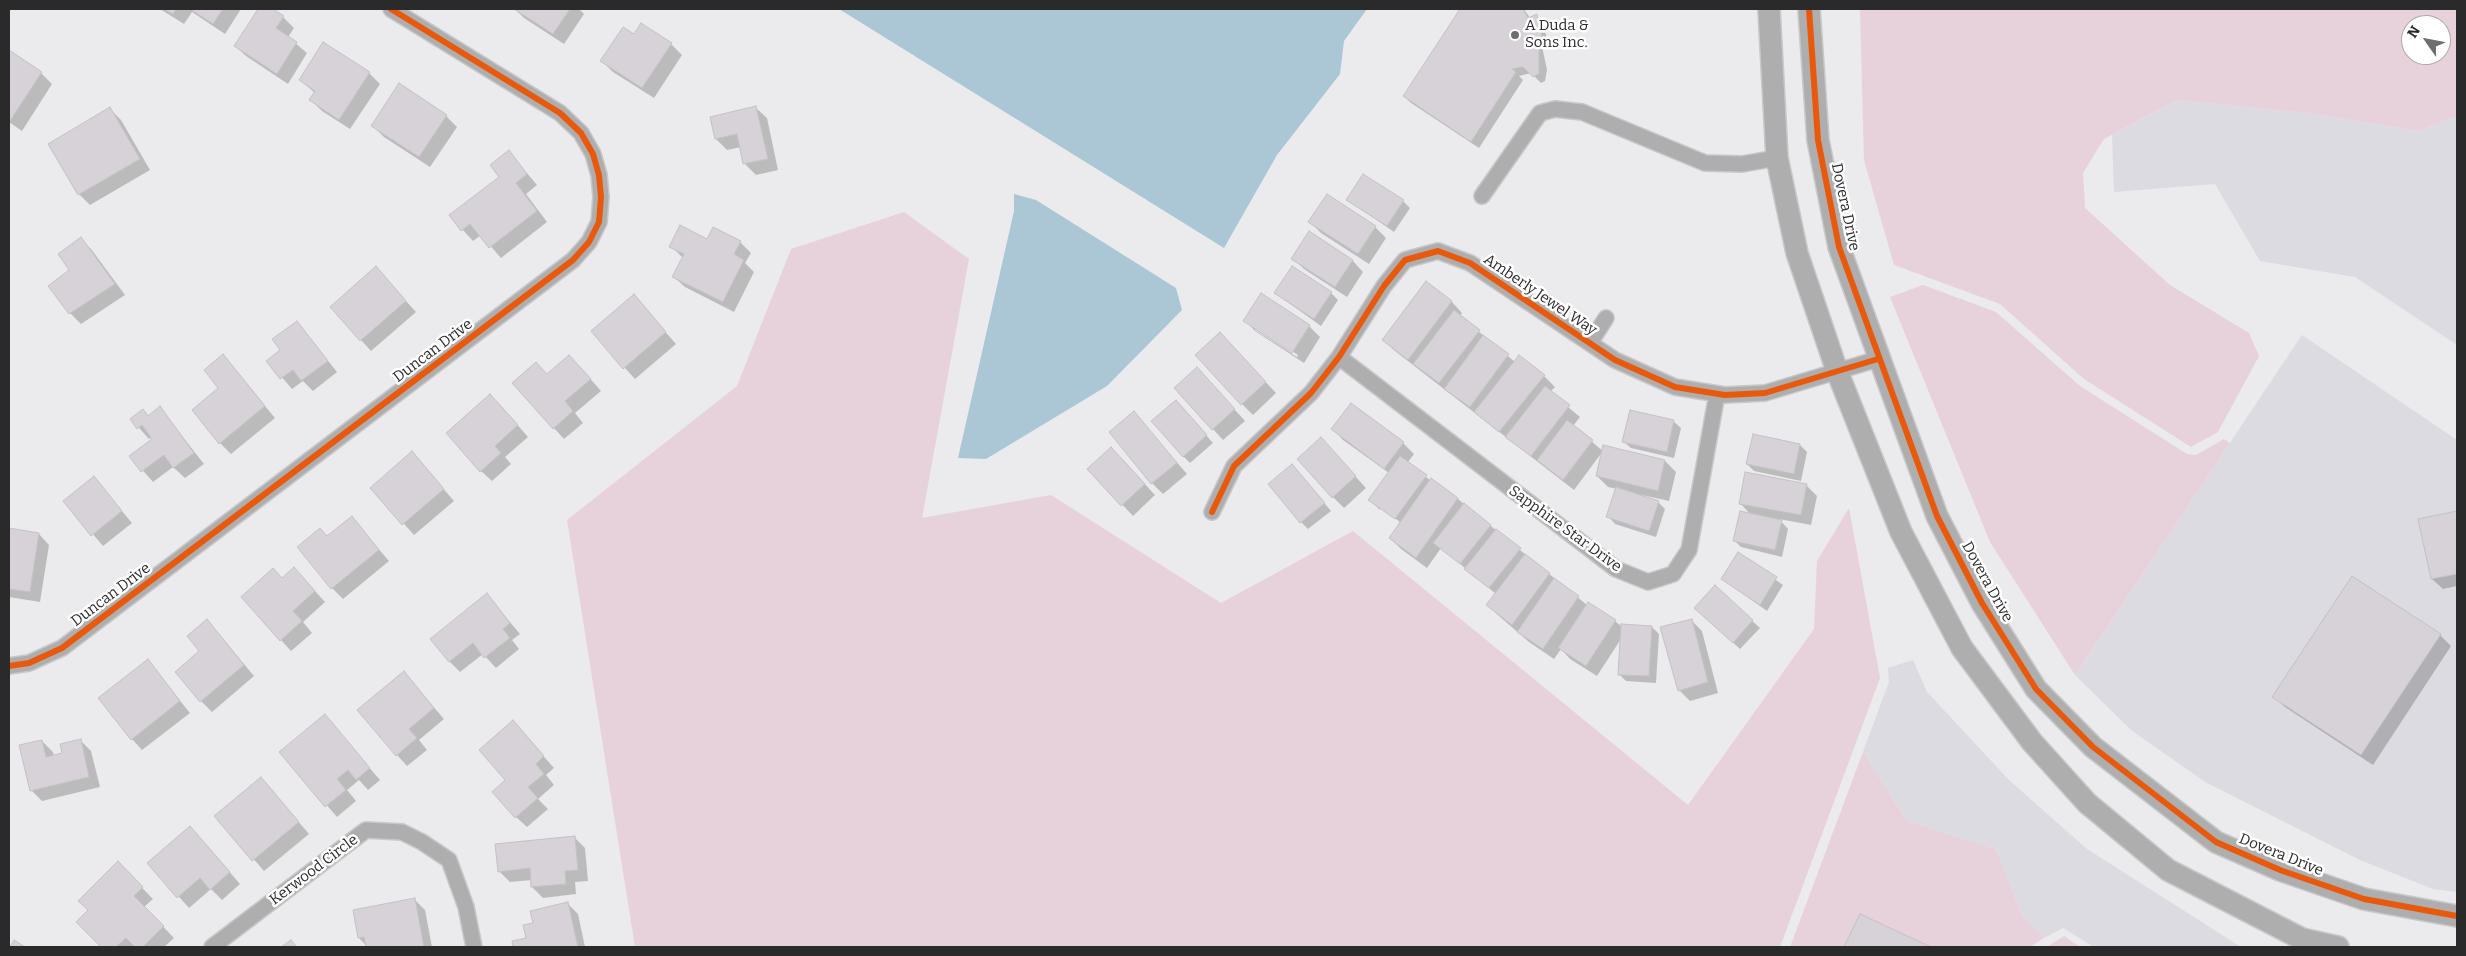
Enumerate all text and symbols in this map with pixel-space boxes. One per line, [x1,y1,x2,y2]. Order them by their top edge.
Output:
north arrow [2401,15,2451,65]
place label: A Duda & Sons Inc. [1525,17,1589,52]
text: N [2404,23,2424,41]
marker: A Duda & Sons Inc. [1509,29,1521,41]
street label: Dovera Drive [1827,162,1863,252]
street label: Amberly Jewel Way [1480,250,1600,340]
street label: Duncan Drive [390,315,476,387]
street label: Sapphire Star Drive [1505,482,1625,576]
street label: Dovera Drive [1958,539,2016,625]
street label: Duncan Drive [68,559,154,631]
street label: Dovera Drive [2236,830,2326,880]
street label: Kerwood Circle [266,831,362,909]

